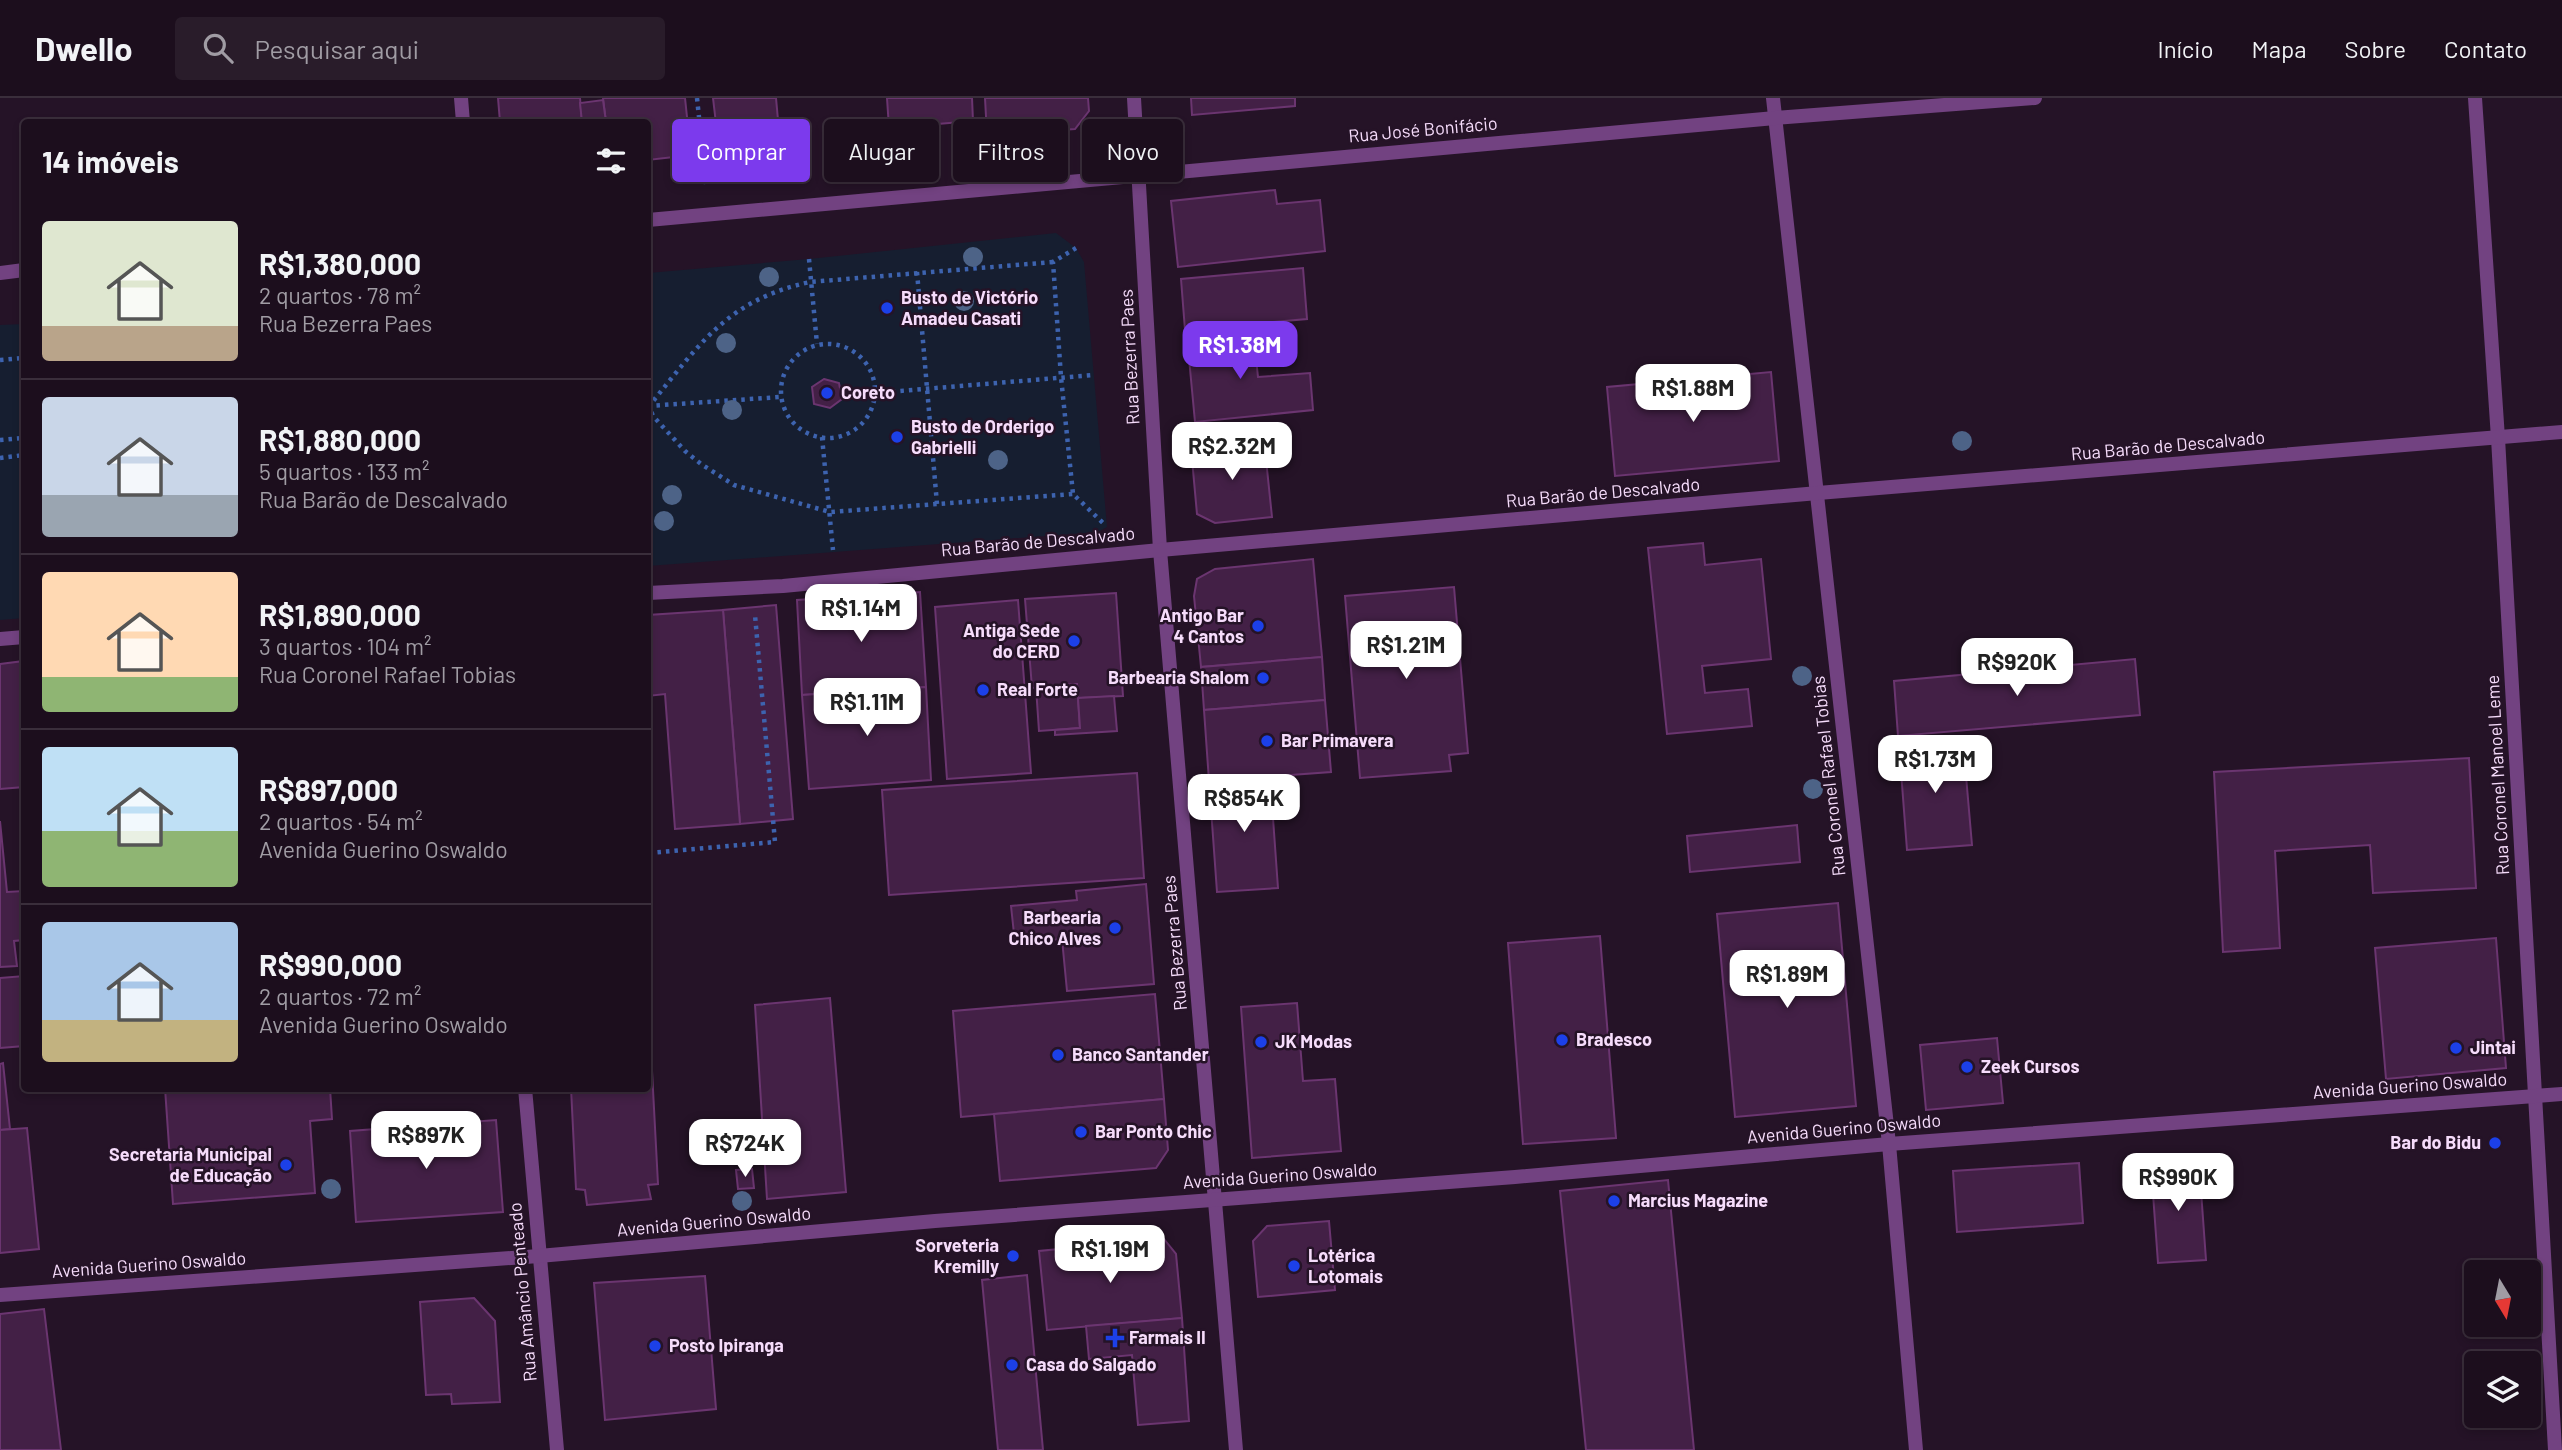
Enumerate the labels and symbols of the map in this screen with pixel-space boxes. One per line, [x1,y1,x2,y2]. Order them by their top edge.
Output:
street label: Rua José Bonifácio [1347,112,1498,146]
place label: Busto de Victório Amadeu Casati [901,286,1038,329]
street label: Rua Bezerra Paes [1114,289,1144,425]
marker: Busto de Victório Amadeu Casati [879,300,895,316]
pin: R$1.38M [1175,322,1305,381]
pin: R$1.88M [1628,364,1758,424]
place label: Coreto [841,381,895,403]
marker: Coreto [819,385,835,401]
place label: Busto de Orderigo Gabrielli [911,415,1054,458]
pin: R$2.32M [1167,422,1297,482]
street label: Rua Barão de Descalvado [2070,426,2266,464]
marker: Busto de Orderigo Gabrielli [889,429,905,445]
street label: Rua Barão de Descalvado [1505,473,1701,511]
street label: Rua Barão de Descalvado [940,522,1136,560]
pin: R$1.14M [796,584,926,644]
place label: Antigo Bar 4 Cantos [1160,604,1244,647]
marker: Antigo Bar 4 Cantos [1250,618,1266,634]
place label: Antiga Sede do CERD [963,619,1060,662]
pin: R$1.21M [1341,622,1471,681]
marker: Antiga Sede do CERD [1066,633,1082,649]
pin: R$920K [1960,638,2074,698]
place label: Barbearia Shalom [1108,666,1249,688]
marker: Barbearia Shalom [1255,670,1271,686]
street label: Rua Coronel Manoel Leme [2481,674,2513,876]
street label: Rua Coronel Rafael Tobias [1807,675,1849,877]
pin: R$1.11M [802,678,932,738]
place label: Real Forte [997,678,1078,700]
marker: Real Forte [975,682,991,698]
place label: Bar Primavera [1281,729,1394,751]
marker: Bar Primavera [1259,733,1275,749]
pin: R$1.73M [1870,736,2000,795]
pin: R$854K [1187,774,1301,834]
street label: Rua Bezerra Paes [1157,875,1191,1012]
place label: Barbearia Chico Alves [1008,906,1101,949]
marker: Barbearia Chico Alves [1107,920,1123,936]
pin: R$1.89M [1722,950,1852,1010]
place label: Bradesco [1576,1028,1652,1050]
place label: JK Modas [1275,1030,1352,1052]
marker: Bradesco [1554,1032,1570,1048]
marker: JK Modas [1253,1034,1269,1050]
place label: Jintai [2470,1036,2516,1058]
marker: Jintai [2448,1040,2464,1056]
place label: Banco Santander [1072,1043,1209,1065]
marker: Banco Santander [1050,1047,1066,1063]
place label: Zeek Cursos [1981,1055,2079,1077]
marker: Zeek Cursos [1959,1059,1975,1075]
street label: Avenida Guerino Oswaldo [2312,1067,2508,1103]
street label: Avenida Guerino Oswaldo [1746,1109,1942,1147]
pin: R$897K [369,1112,483,1171]
pin: R$724K [688,1119,802,1179]
place label: Bar Ponto Chic [1095,1120,1212,1142]
marker: Bar Ponto Chic [1073,1124,1089,1140]
place label: Bar do Bidu [2390,1131,2481,1153]
marker: Bar do Bidu [2487,1135,2503,1151]
place label: Secretaria Municipal de Educação [109,1143,272,1186]
pin: R$990K [2121,1154,2235,1213]
marker: Secretaria Municipal de Educação [278,1157,294,1173]
street label: Avenida Guerino Oswaldo [1182,1157,1378,1193]
place label: Marcius Magazine [1628,1189,1768,1211]
marker: Marcius Magazine [1606,1193,1622,1209]
street label: Rua Amâncio Penteado [503,1202,541,1383]
street label: Avenida Guerino Oswaldo [616,1202,812,1240]
pin: R$1.19M [1045,1226,1175,1285]
place label: Sorveteria Kremilly [915,1234,999,1277]
place label: Lotérica Lotomais [1308,1244,1383,1287]
street label: Avenida Guerino Oswaldo [51,1246,247,1282]
marker: Sorveteria Kremilly [1005,1248,1021,1264]
marker: Lotérica Lotomais [1286,1258,1302,1274]
north arrow [2464,1260,2541,1337]
place label: Farmais II [1129,1326,1206,1348]
marker: Farmais II [1107,1330,1123,1346]
place label: Posto Ipiranga [669,1334,784,1356]
marker: Posto Ipiranga [647,1338,663,1354]
place label: Casa do Salgado [1026,1353,1157,1375]
marker: Casa do Salgado [1004,1357,1020,1373]

